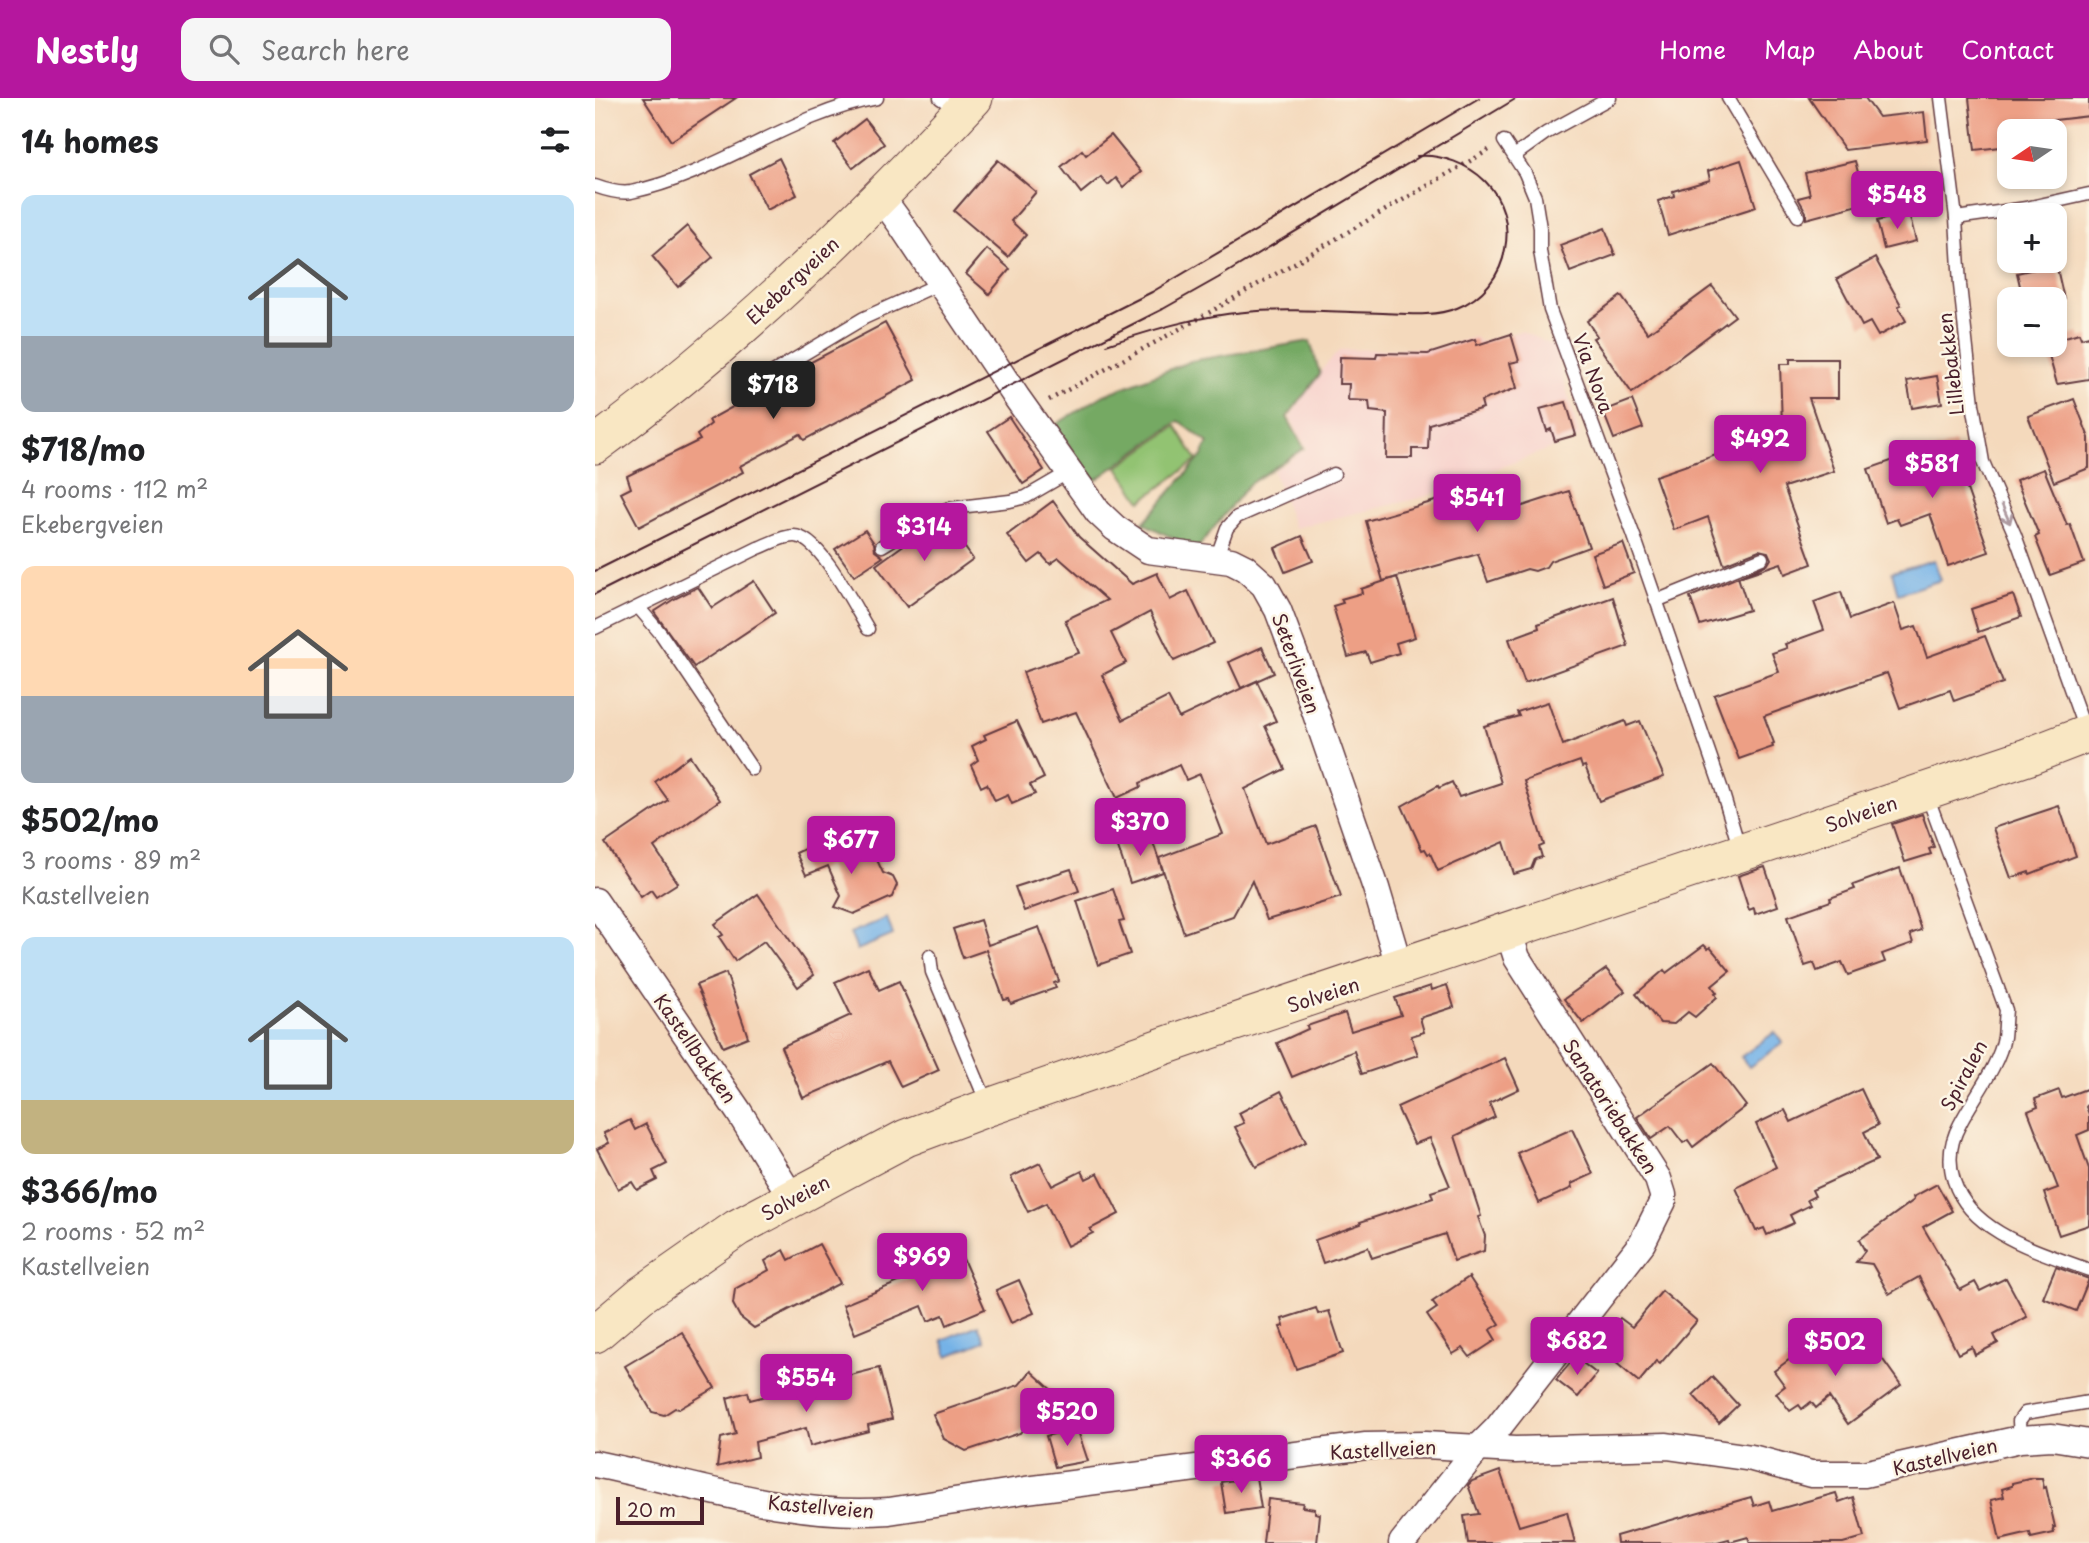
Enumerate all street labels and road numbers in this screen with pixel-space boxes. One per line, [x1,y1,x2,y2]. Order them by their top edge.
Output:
street label: Ekebergveien [739,229,845,331]
street label: Lillebakken [1930,311,1970,417]
street label: Via Nova [1567,329,1622,417]
street label: Seterliveien [1266,609,1328,717]
street label: Solveien [1821,788,1901,838]
street label: Solveien [1283,969,1363,1019]
street label: Kastellbakken [648,988,744,1108]
street label: Sanatoriebakken [1557,1033,1665,1179]
street label: Spiralen [1933,1035,1993,1115]
street label: Solveien [756,1167,834,1227]
street label: Kastellveien [1890,1430,2000,1482]
street label: Kastellveien [1329,1432,1437,1466]
street label: Kastellveien [767,1487,875,1525]

